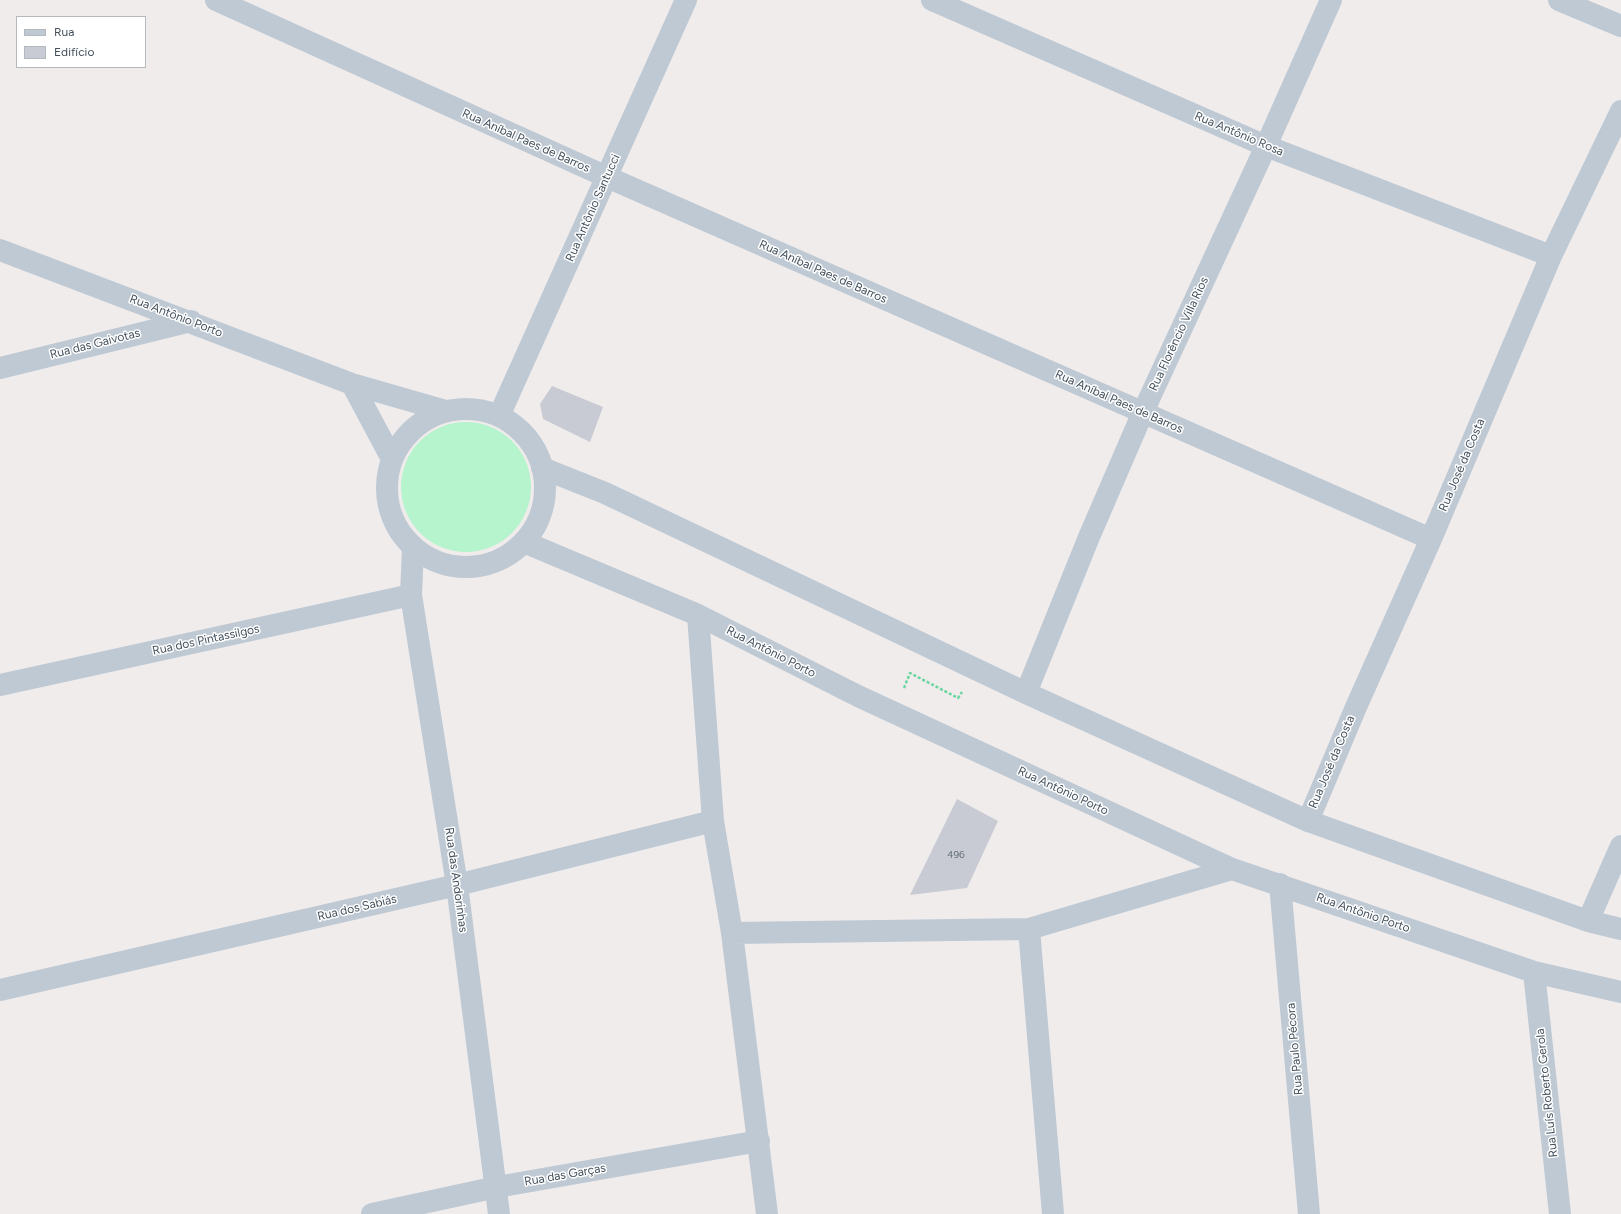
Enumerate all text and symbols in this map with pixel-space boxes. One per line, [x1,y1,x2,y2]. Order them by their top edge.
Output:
legend [16,16,146,68]
text: Rua [54,25,74,39]
text: Edifício [54,45,94,59]
street label: Rua Aníbal Paes de Barros [460,106,592,176]
street label: Rua Antônio Rosa [1192,109,1286,159]
street label: Rua Antônio Santucci [563,152,623,264]
street label: Rua Aníbal Paes de Barros [757,237,889,307]
street label: Rua Florêncio Villa Rios [1146,275,1212,393]
street label: Rua Antônio Porto [128,292,224,340]
street label: Rua das Gaivotas [48,326,142,362]
street label: Rua Aníbal Paes de Barros [1053,367,1185,437]
street label: Rua José da Costa [1436,416,1488,514]
street label: Rua dos Pintassilgos [151,622,261,658]
street label: Rua Antônio Porto [724,623,818,681]
street label: Rua José da Costa [1306,713,1358,811]
street label: Rua Antônio Porto [1015,764,1111,818]
street label: Rua das Andorinhas [442,827,470,933]
house number: 496 [947,849,965,861]
street label: Rua Antônio Porto [1314,890,1412,936]
street label: Rua dos Sabiás [316,892,398,924]
street label: Rua Paulo Pécora [1284,1002,1306,1096]
street label: Rua Luís Roberto Gerola [1533,1028,1561,1158]
street label: Rua das Garças [523,1161,607,1189]

